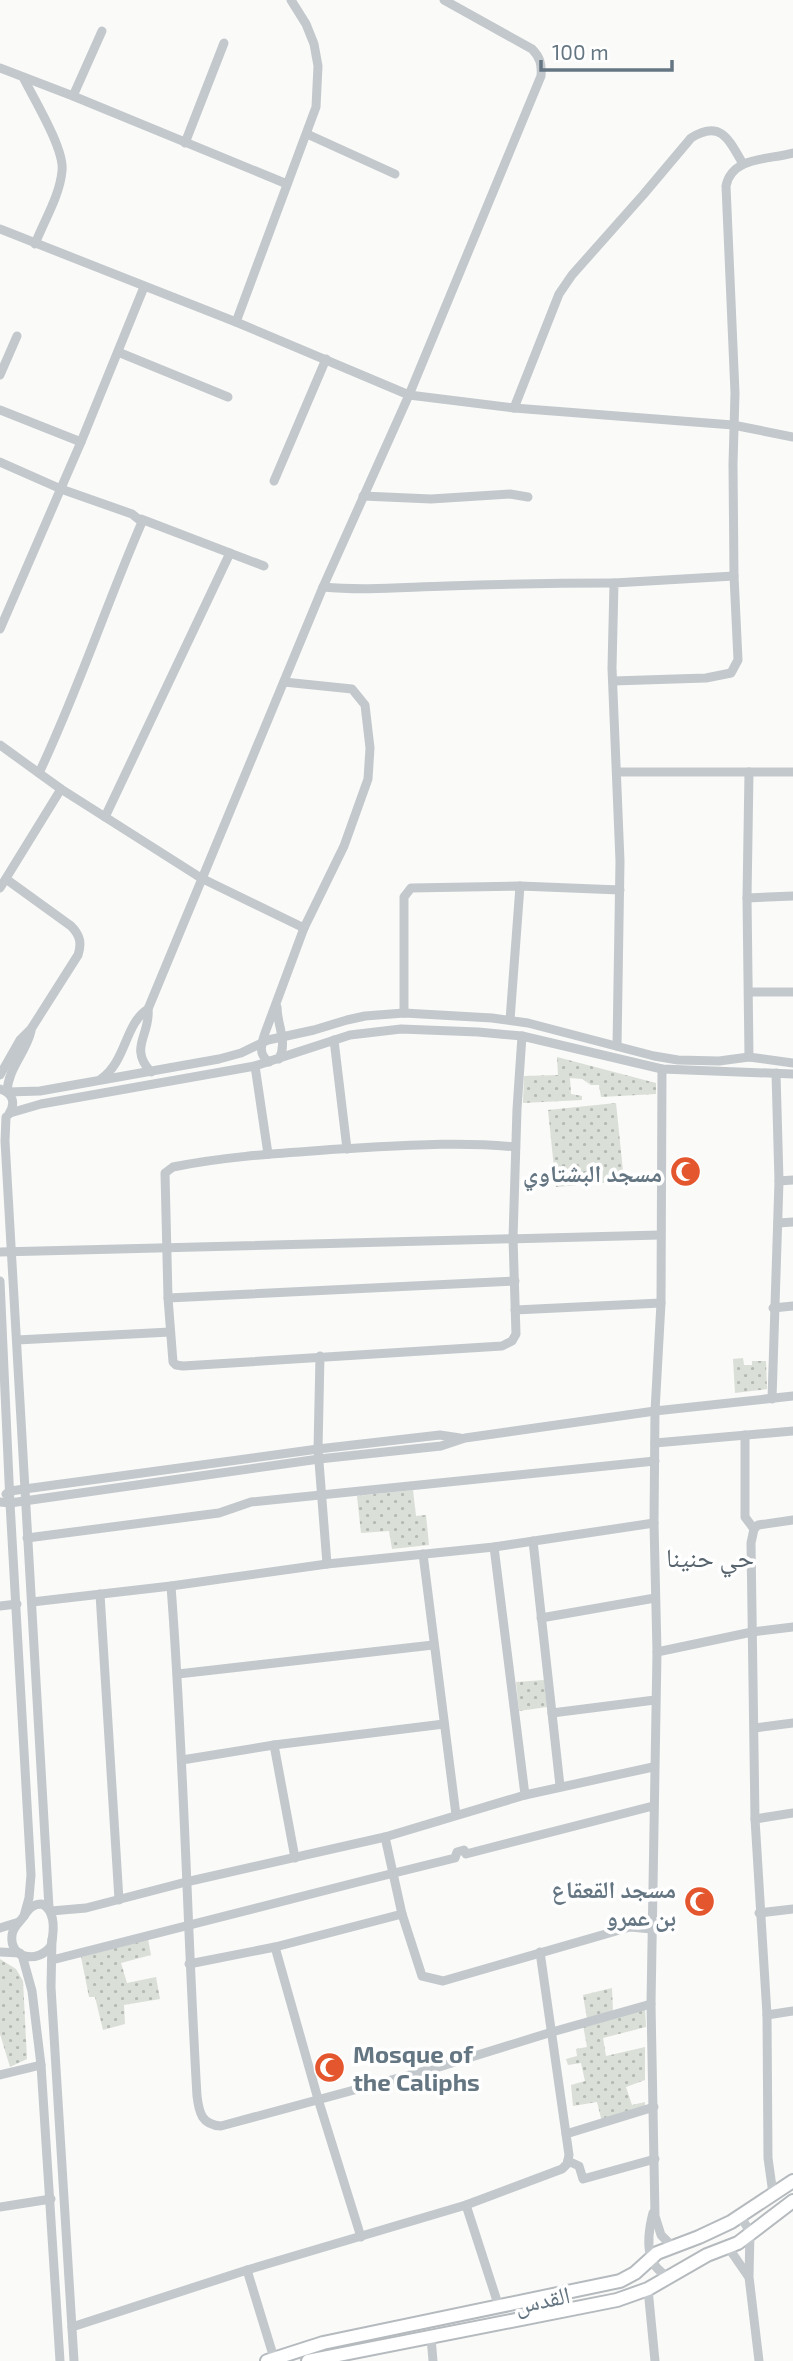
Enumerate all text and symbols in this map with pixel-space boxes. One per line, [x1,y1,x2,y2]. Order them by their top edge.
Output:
scale bar [541,28,672,72]
text: 100 m [552,39,609,64]
mosque icon: مسجد البشتاوي [668,1155,702,1189]
place label: مسجد البشتاوي [523,1158,662,1192]
district label: حي حنينا [666,1541,754,1578]
place label: مسجد القعقاع بن عمرو [551,1874,676,1932]
mosque icon: مسجد القعقاع بن عمرو [682,1885,716,1919]
place label: Mosque of the Caliphs [353,2039,480,2096]
mosque icon: Mosque of the Caliphs [313,2050,347,2084]
street label: القدس [512,2279,573,2320]

